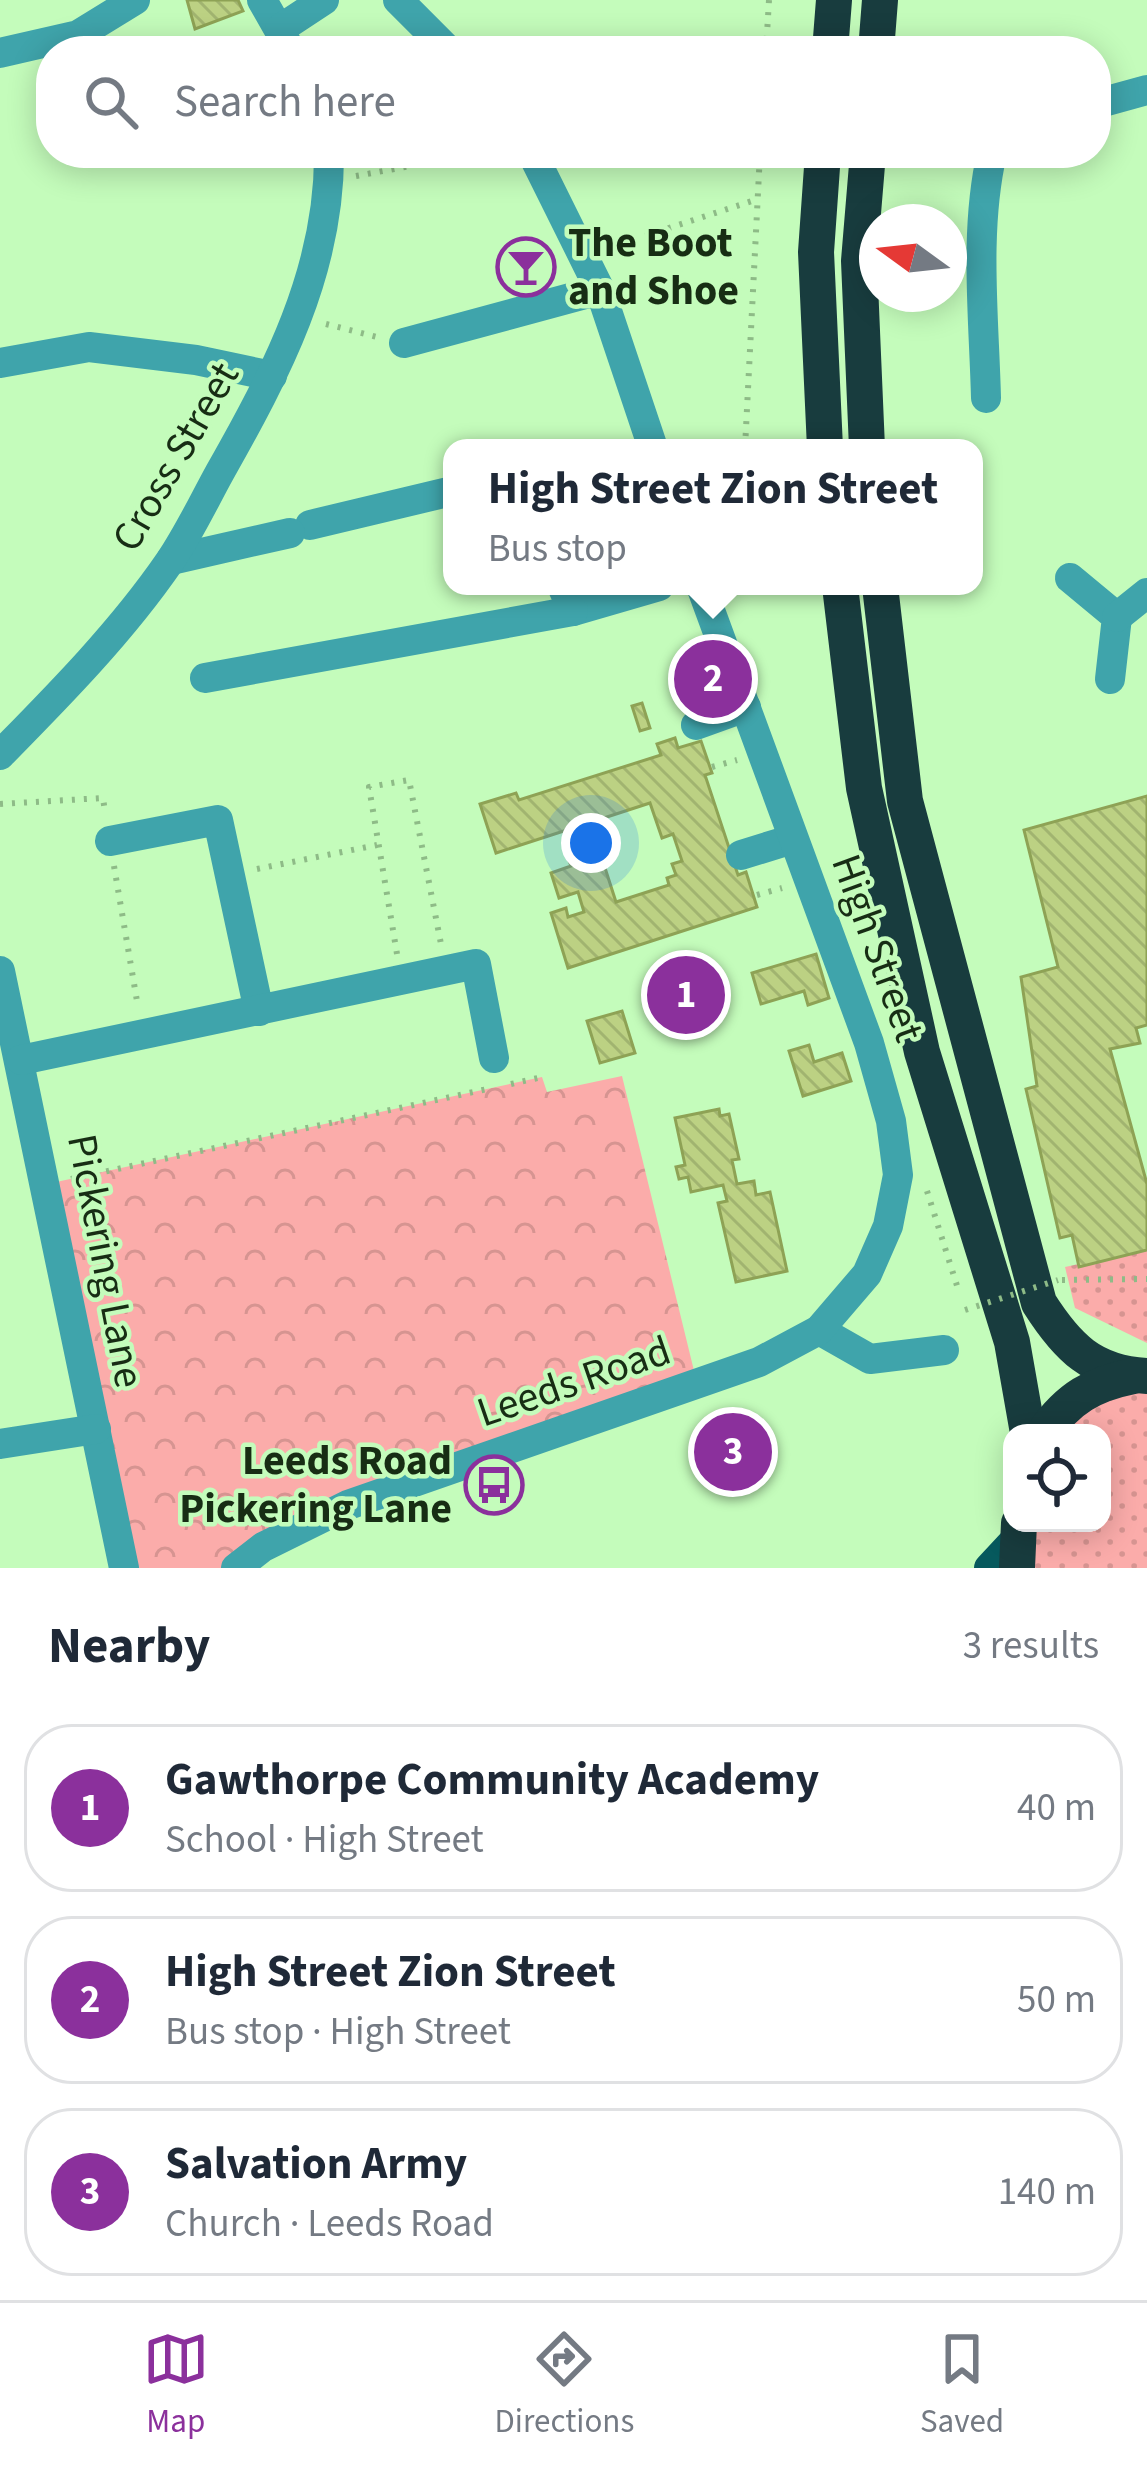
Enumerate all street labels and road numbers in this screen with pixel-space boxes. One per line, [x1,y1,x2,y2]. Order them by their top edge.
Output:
street label: Cross Street [98,351,254,563]
street label: High Street [815,846,939,1050]
street label: Pickering Lane [51,1129,159,1393]
street label: Leeds Road [469,1321,679,1443]

